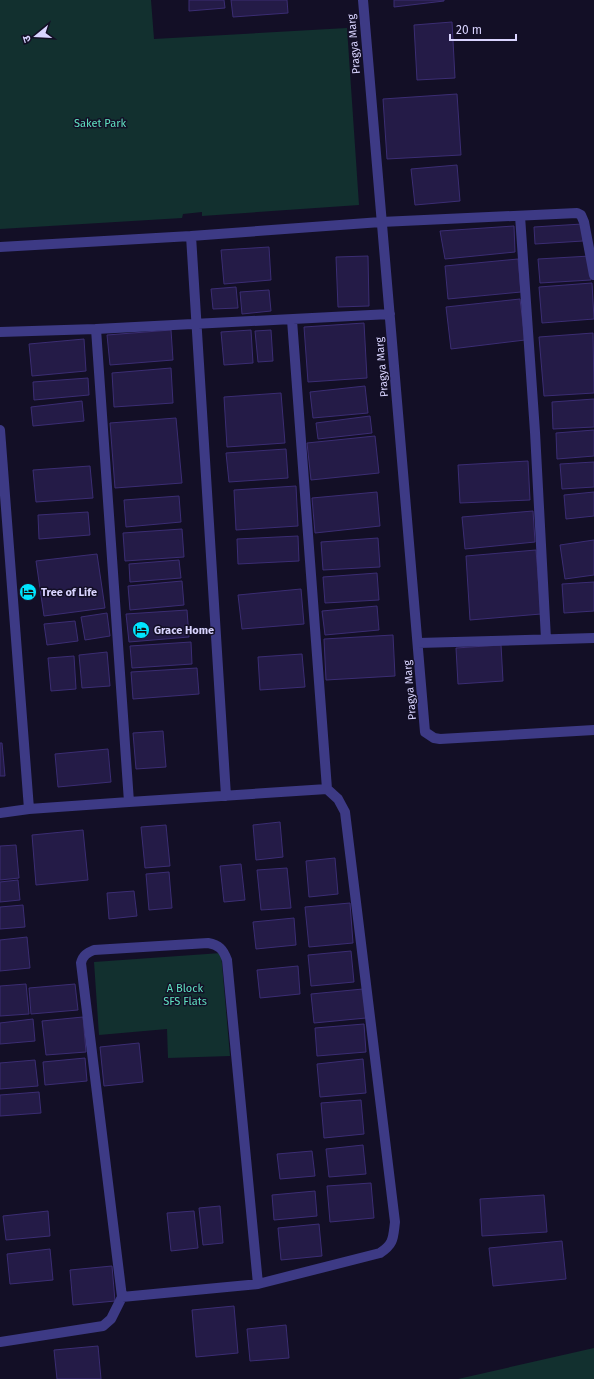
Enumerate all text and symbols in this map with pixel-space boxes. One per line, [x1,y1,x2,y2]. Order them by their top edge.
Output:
street label: Pragya Marg [345,13,363,75]
north arrow [16,16,56,56]
scale bar [450,16,516,42]
text: 20 m [456,23,482,37]
text: उ [20,33,34,44]
park label: Saket Park [74,117,126,130]
street label: Pragya Marg [373,336,391,398]
hotel icon: Tree of Life [18,582,38,602]
place label: Tree of Life [41,586,97,599]
hotel icon: Grace Home [131,620,151,640]
place label: Grace Home [154,624,214,637]
street label: Pragya Marg [401,659,419,721]
park label: A Block SFS Flats [163,982,207,1008]

